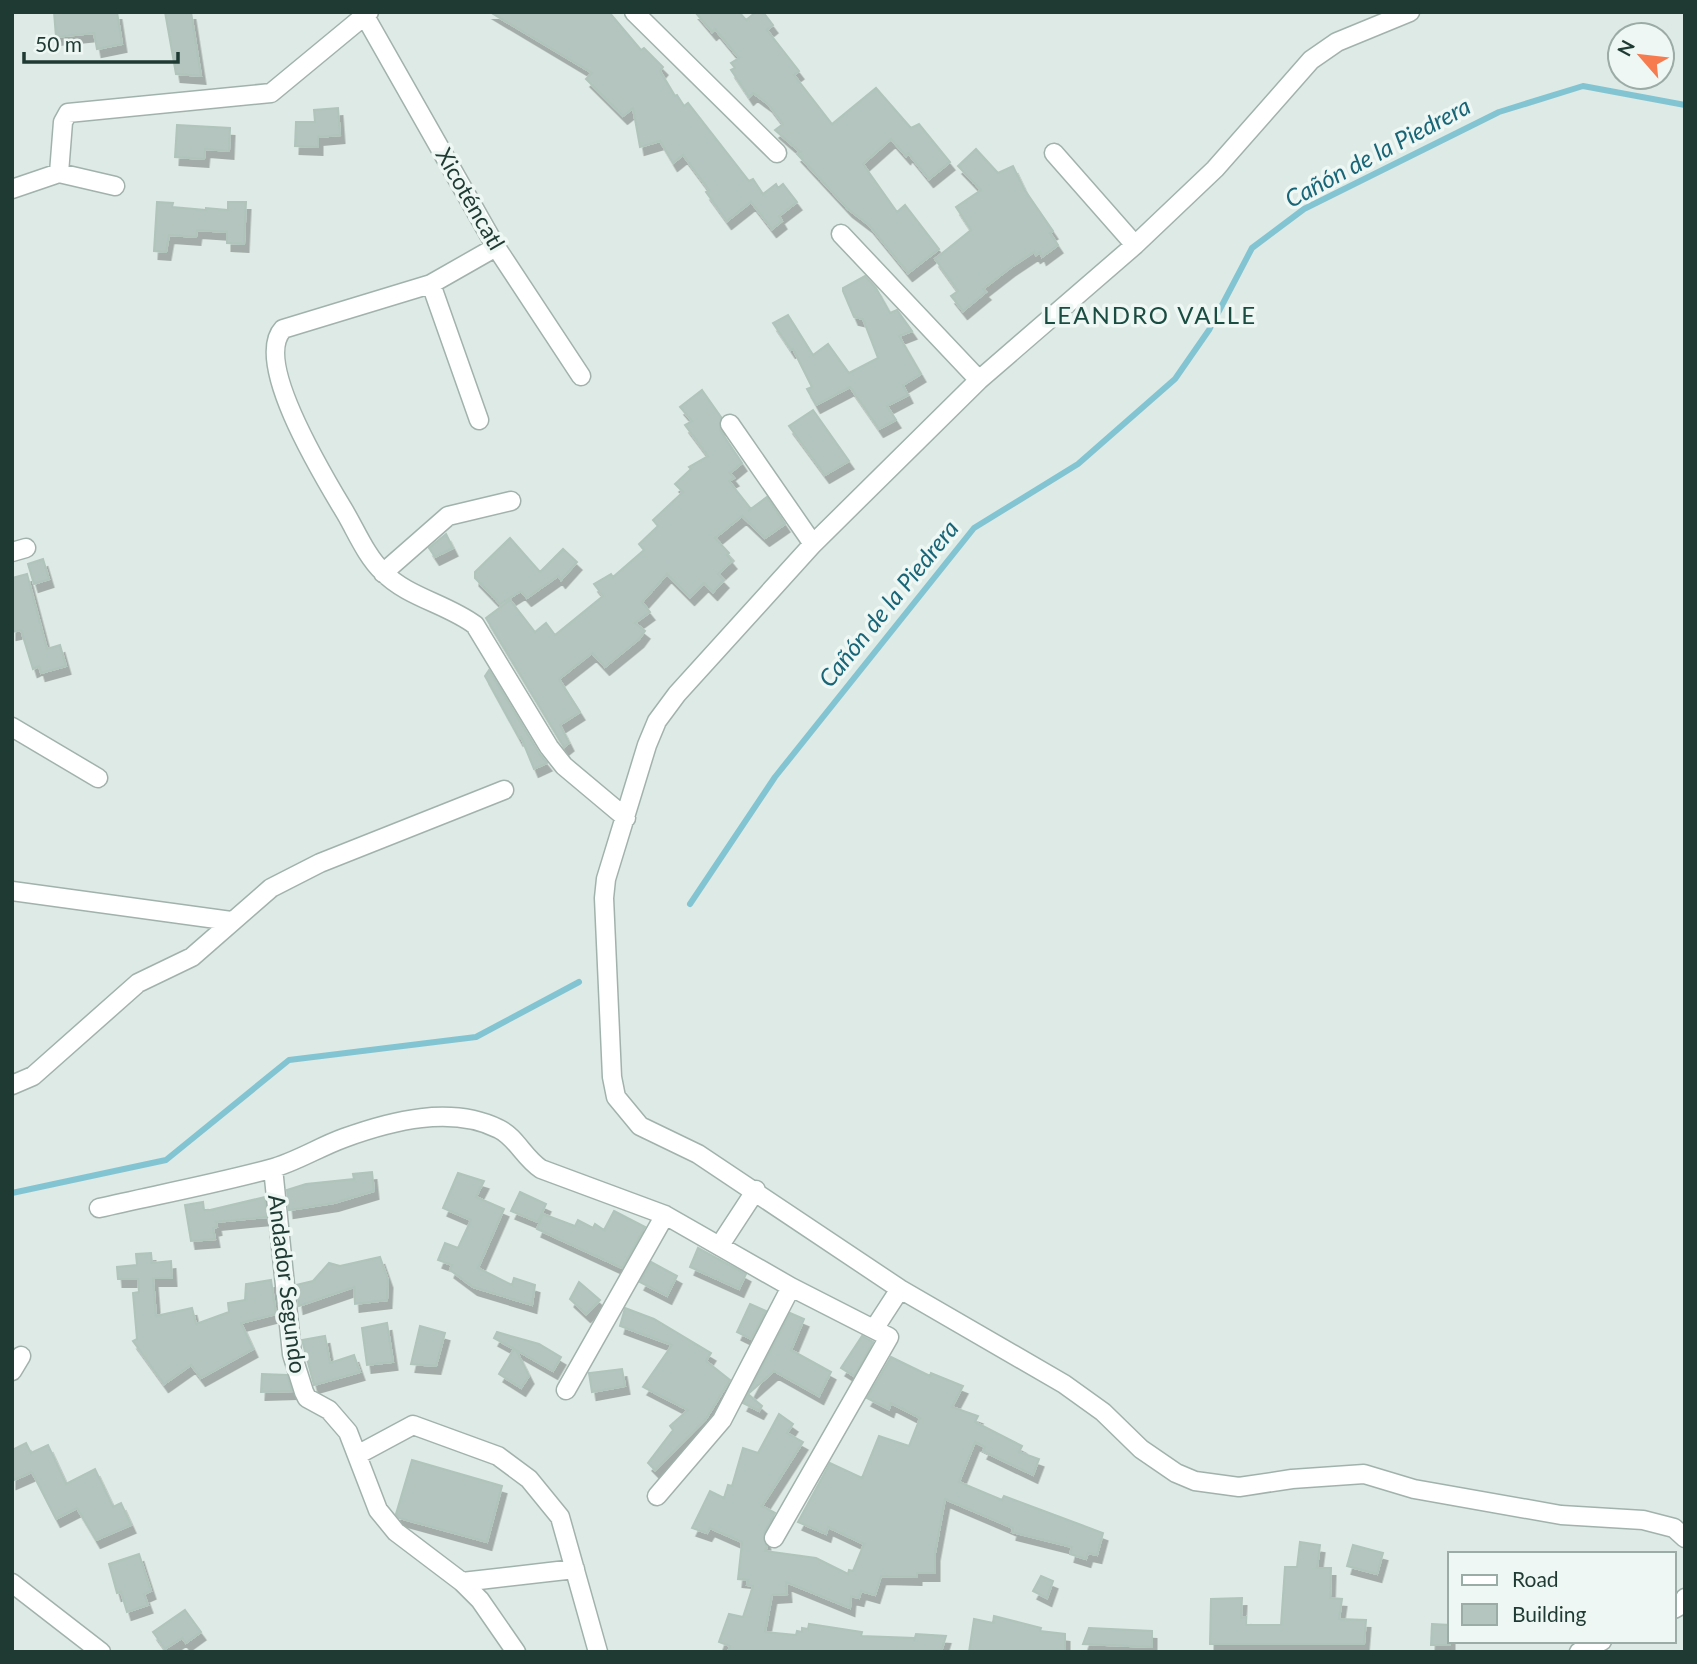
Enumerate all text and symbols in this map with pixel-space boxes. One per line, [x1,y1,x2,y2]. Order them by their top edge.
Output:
scale bar [24,21,178,65]
north arrow [1606,21,1676,91]
text: 50 m [35,31,82,56]
text: N [1612,36,1639,60]
water label: Cañón de la Piedrera [1280,91,1475,213]
street label: Xicoténcatl [430,142,511,255]
district label: LEANDRO VALLE [1043,300,1257,329]
water label: Cañón de la Piedrera [812,514,964,692]
street label: Andador Segundo [263,1193,313,1375]
legend [1448,1552,1676,1643]
text: Road [1512,1566,1559,1591]
text: Building [1512,1601,1587,1626]

